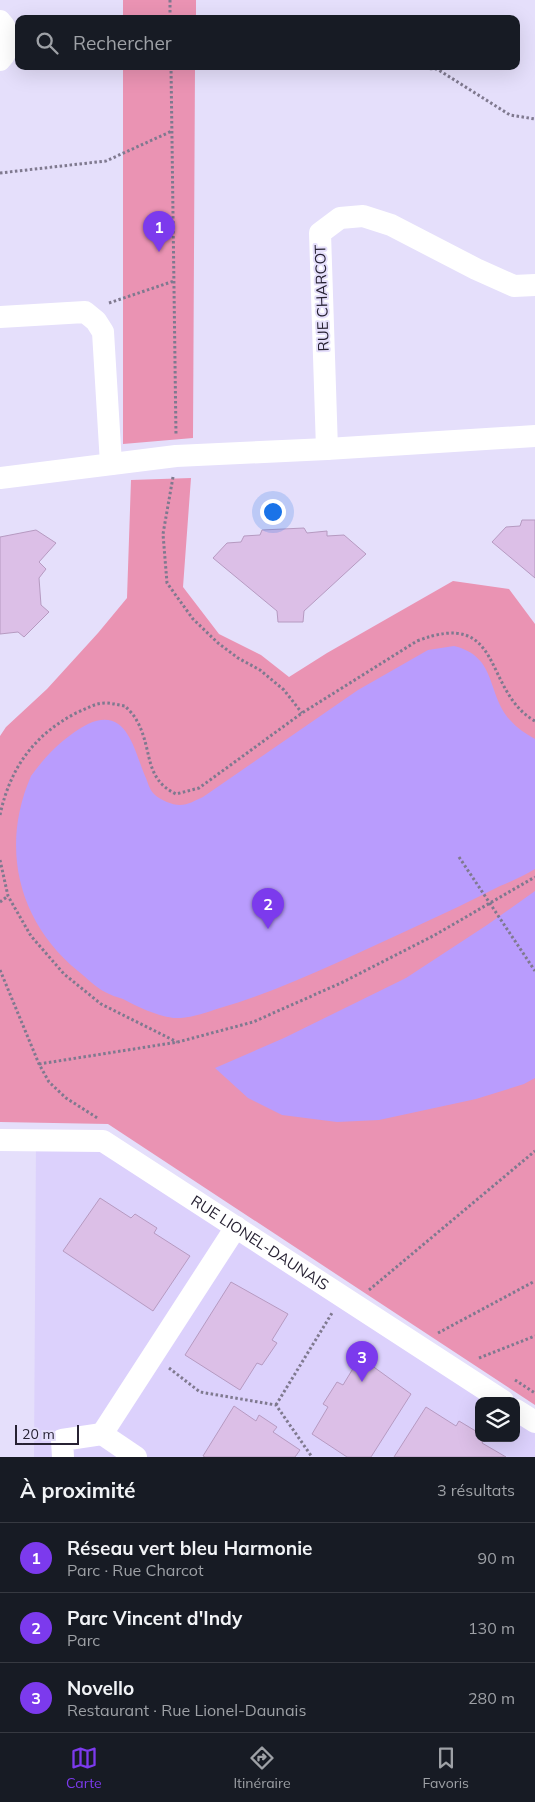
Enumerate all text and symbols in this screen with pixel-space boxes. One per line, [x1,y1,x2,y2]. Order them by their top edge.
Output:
search box [15,15,520,70]
icon: search [33,29,61,57]
text: Rechercher [73,31,172,55]
pin: 1 [143,211,175,252]
street label: RUE CHARCOT [310,244,333,352]
your location [260,499,286,525]
pin: 2 [252,888,284,929]
street label: RUE LIONEL-DAUNAIS [188,1191,332,1294]
pin: 3 [346,1341,378,1382]
map controls [475,1397,520,1442]
button: layers [475,1397,520,1442]
scale bar [15,1422,79,1445]
text: 20 m [22,1425,55,1443]
text: À proximité [20,1477,136,1503]
text: 3 résultats [437,1480,515,1500]
text: Réseau vert bleu Harmonie [67,1536,313,1560]
text: 1 [31,1548,41,1568]
text: 90 m [478,1548,515,1568]
text: Parc · Rue Charcot [67,1560,204,1580]
text: Parc Vincent d'Indy [67,1606,242,1630]
text: 2 [31,1618,41,1638]
text: 130 m [468,1618,515,1638]
text: Parc [67,1630,100,1650]
text: Novello [67,1676,134,1700]
text: 3 [31,1688,41,1708]
text: 280 m [468,1688,515,1708]
text: Restaurant · Rue Lionel-Daunais [67,1700,306,1720]
tab: Carte [66,1744,102,1792]
tab: Itinéraire [233,1744,291,1792]
tab: Favoris [422,1744,469,1792]

